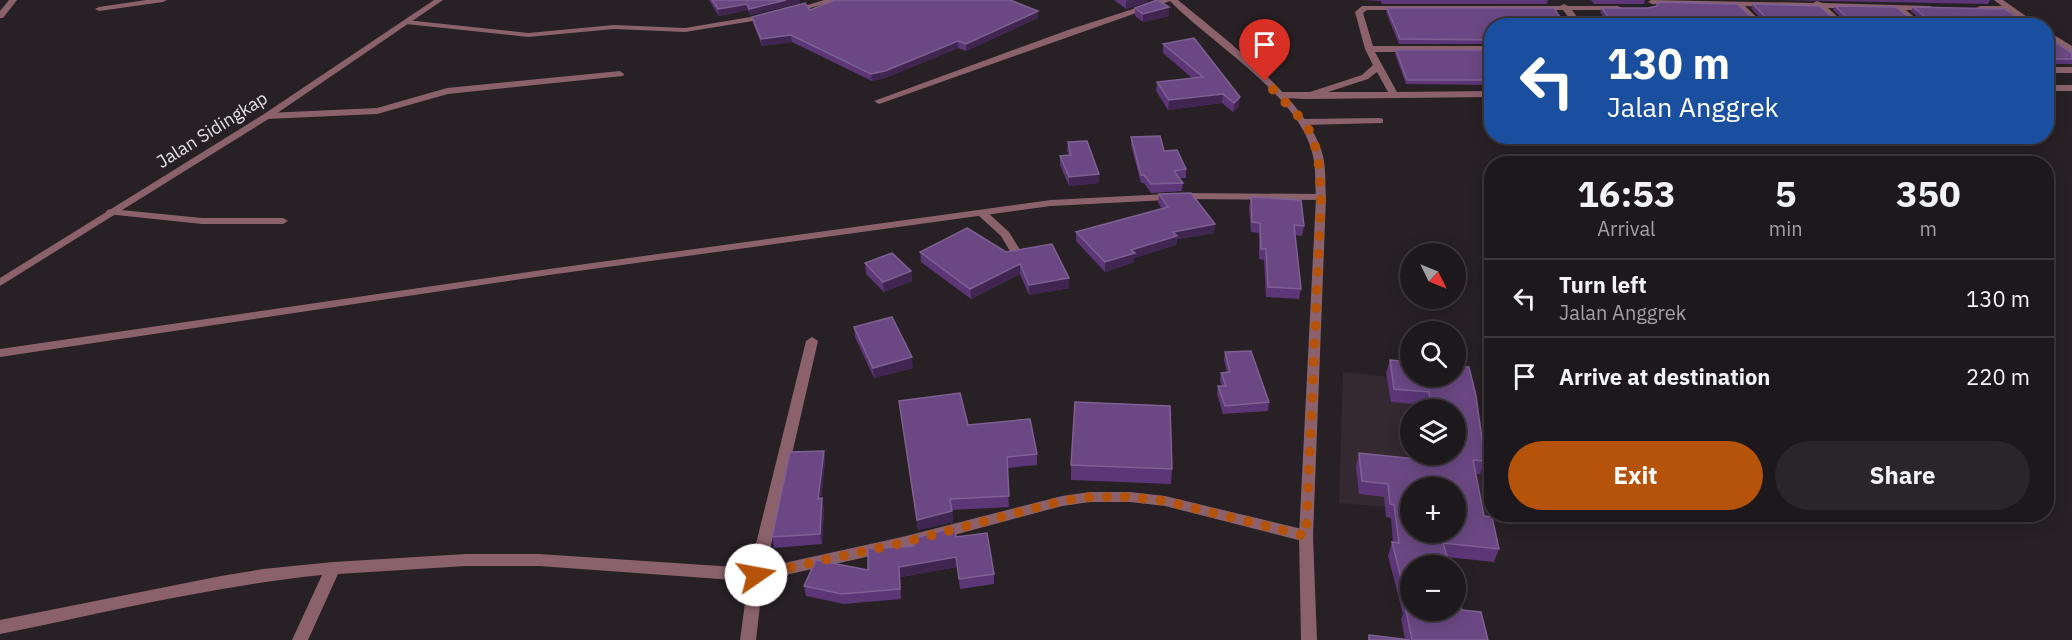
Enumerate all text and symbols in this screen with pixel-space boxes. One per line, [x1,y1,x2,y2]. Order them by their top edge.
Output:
pin [1239,19,1290,81]
icon: arrive [1248,28,1281,61]
text: 130 m [1607,36,1730,91]
icon: left [1508,42,1586,120]
street label: Jalan Sidingkap [152,86,272,173]
text: Jalan Anggrek [1607,89,1779,124]
text: 16:53 [1577,170,1676,217]
text: 5 [1775,170,1797,217]
text: 350 [1896,170,1961,217]
text: Arrival [1597,215,1656,242]
text: min [1769,215,1803,242]
text: m [1920,215,1937,242]
north arrow [1400,243,1466,309]
map controls [1400,243,1466,621]
text: Turn left [1559,270,1647,299]
icon: left [1508,282,1541,315]
text: 130 m [1966,284,2030,313]
text: Jalan Anggrek [1559,299,1686,326]
button: search [1400,321,1466,387]
icon: arrive [1508,360,1541,393]
text: Arrive at destination [1559,362,1770,391]
text: 220 m [1966,362,2030,391]
button: layers [1400,399,1466,465]
button: Exit [1508,441,1763,510]
button: Share [1775,441,2030,510]
button: + [1400,477,1466,543]
position arrow [724,543,788,607]
button: − [1400,555,1466,621]

